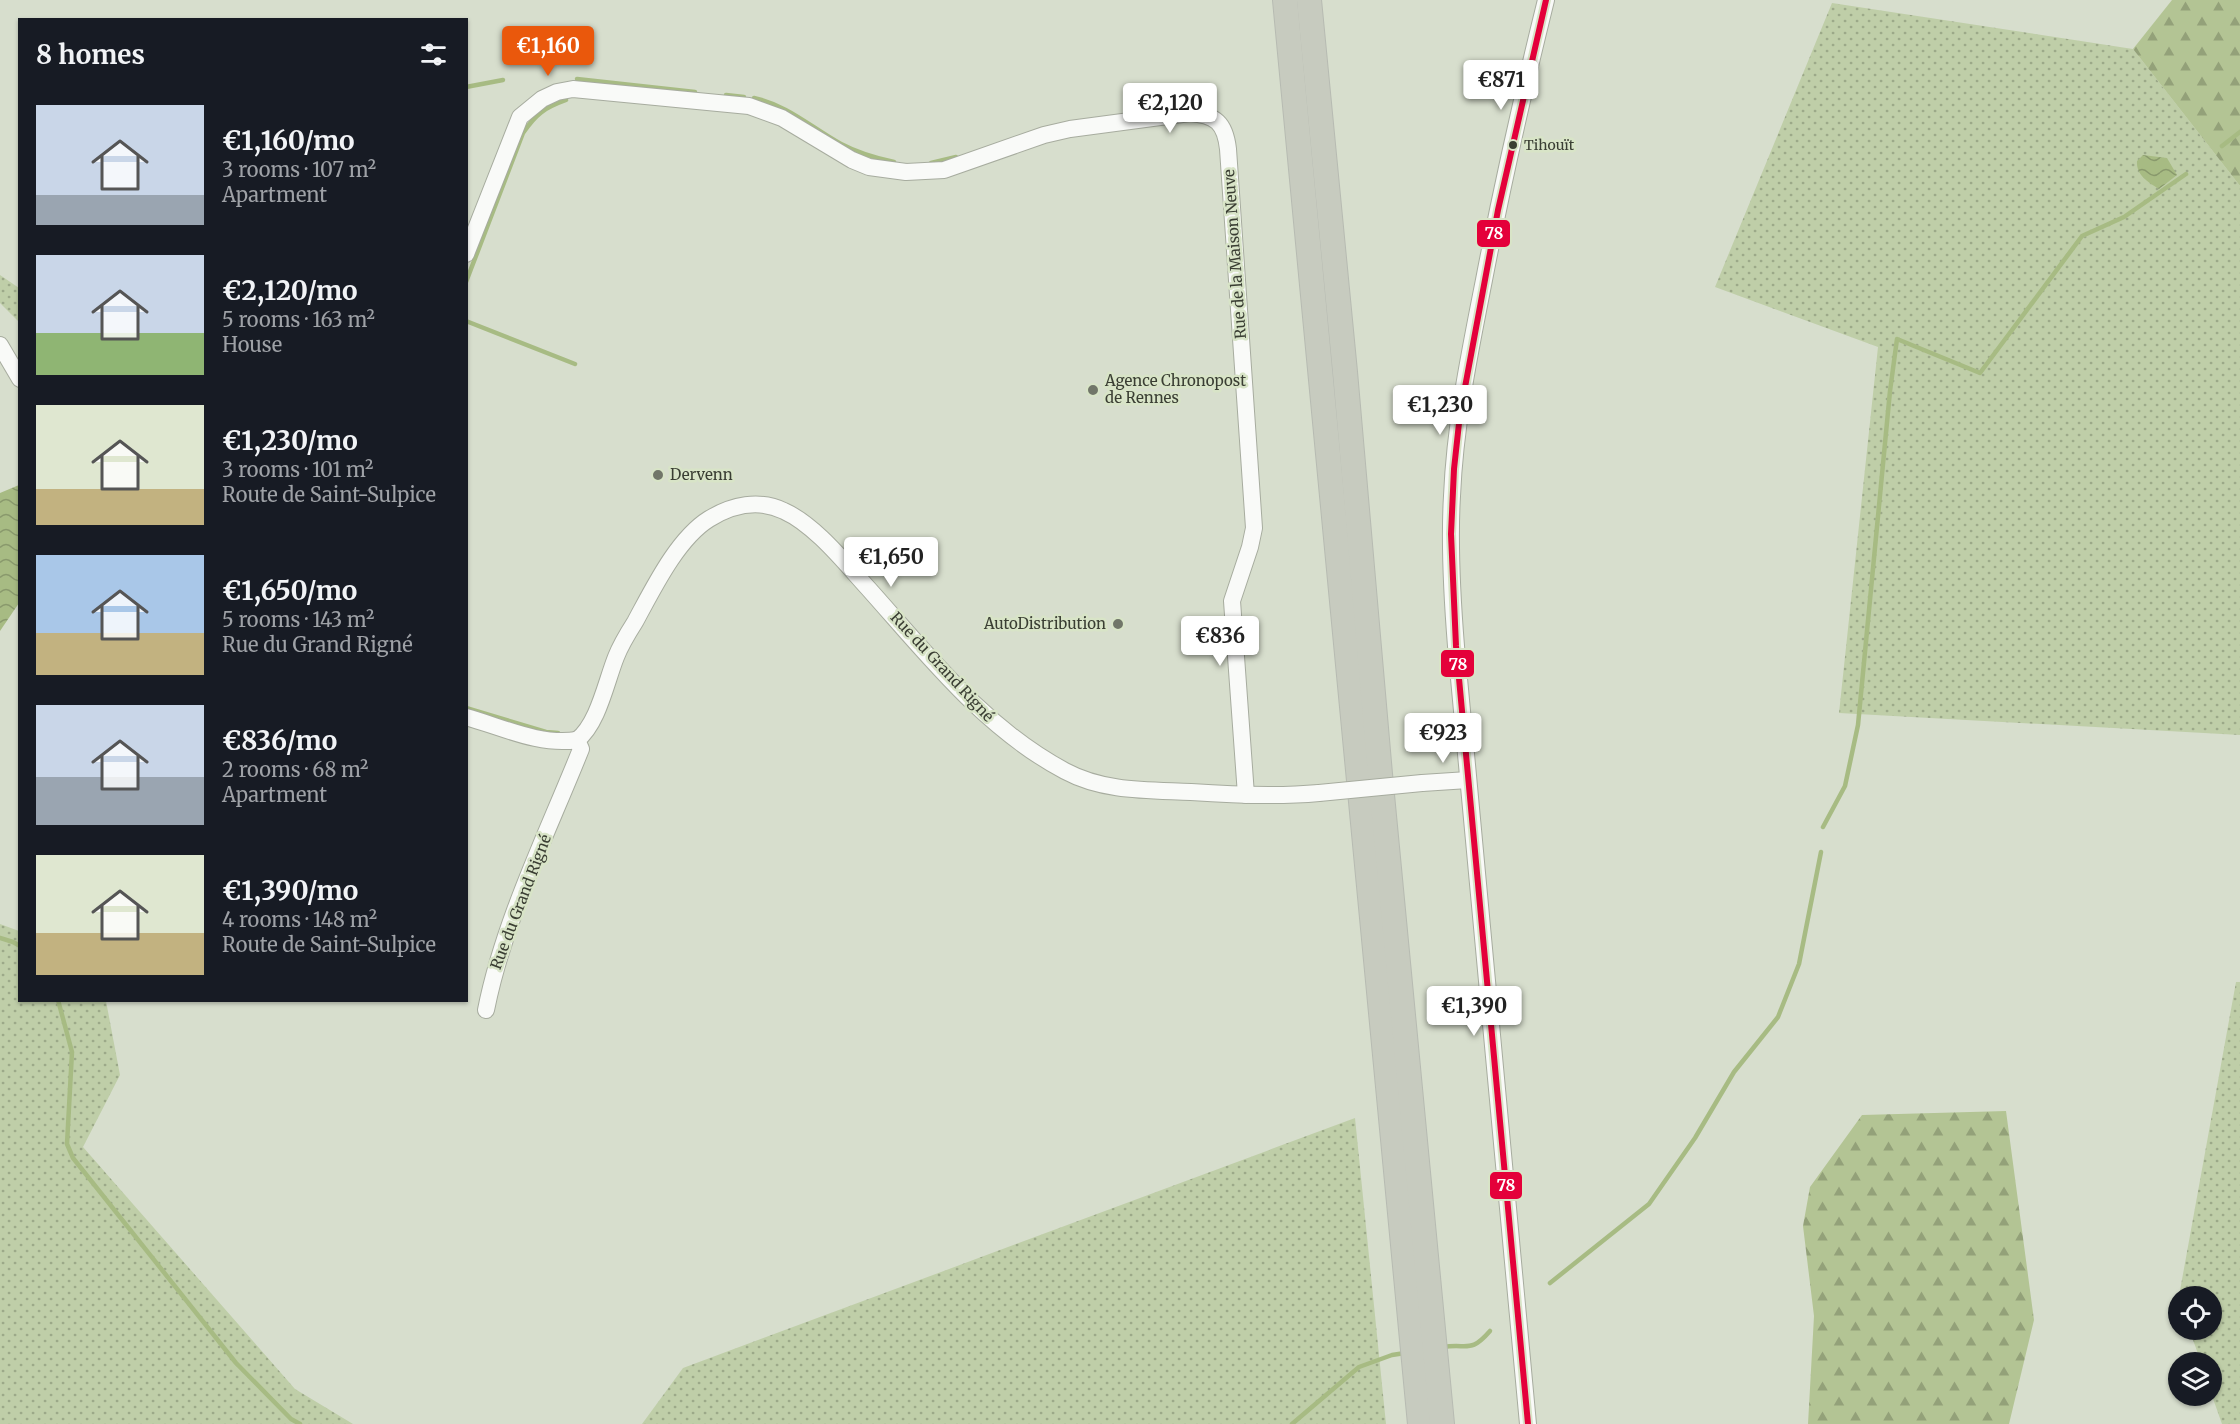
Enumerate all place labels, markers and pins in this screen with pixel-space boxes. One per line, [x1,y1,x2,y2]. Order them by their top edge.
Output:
pin: €1,160 [499,26,597,77]
pin: €871 [1465,60,1537,111]
pin: €2,120 [1121,83,1219,134]
place label: Tihouït [1524,136,1575,154]
marker: Tihouït [1507,139,1519,151]
place label: Agence Chronopost de Rennes [1104,371,1246,407]
marker: Agence Chronopost de Rennes [1086,383,1100,397]
pin: €1,230 [1391,385,1489,436]
place label: Dervenn [670,465,733,484]
marker: Dervenn [651,468,665,482]
pin: €1,650 [842,537,940,588]
place label: AutoDistribution [983,614,1106,633]
pin: €836 [1184,616,1256,667]
marker: AutoDistribution [1111,617,1125,631]
pin: €923 [1407,713,1479,764]
pin: €1,390 [1425,986,1523,1037]

